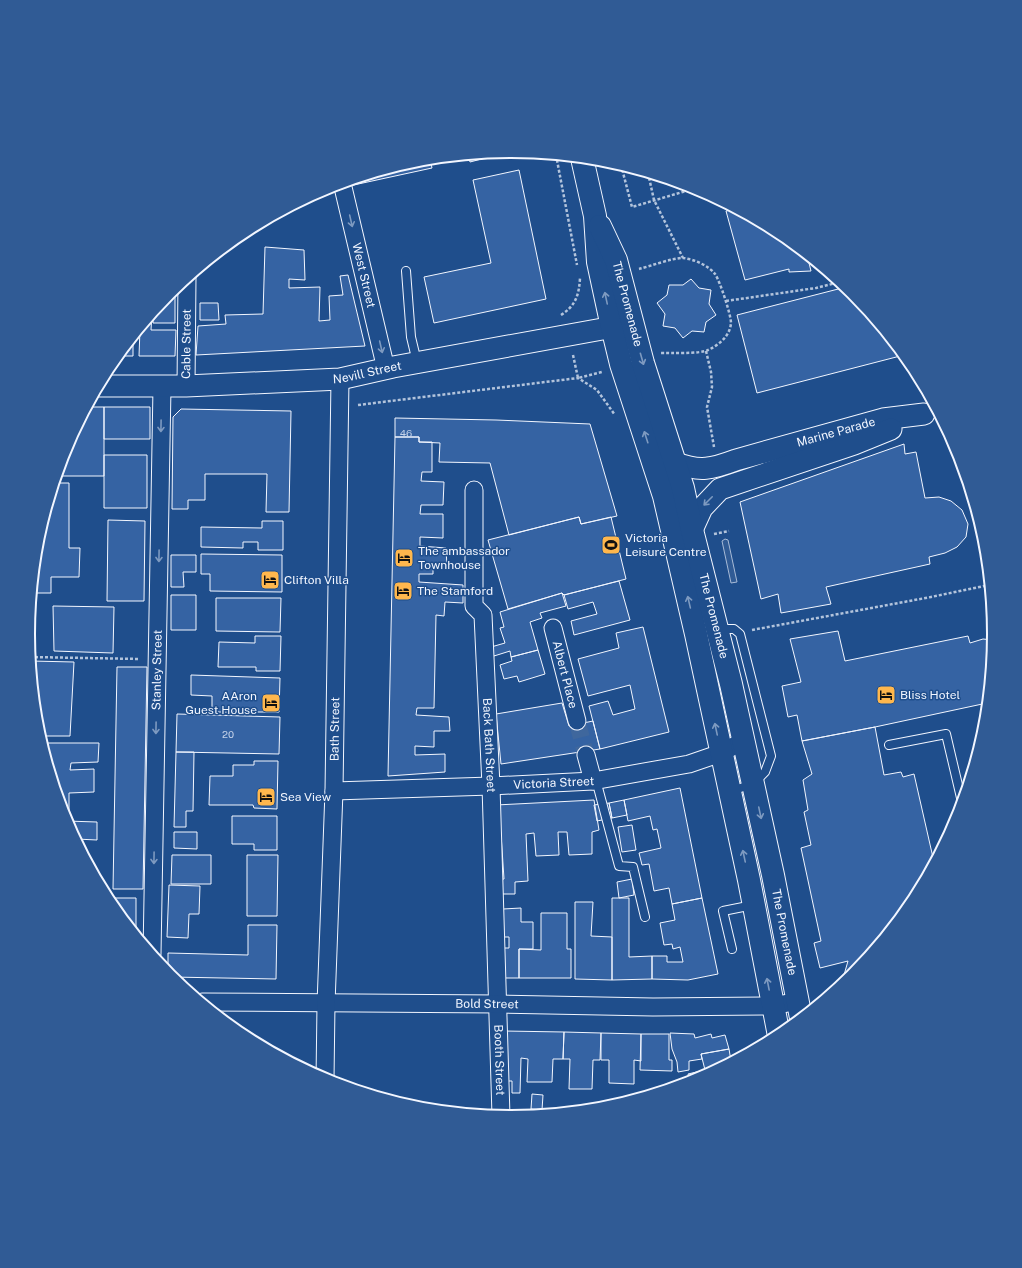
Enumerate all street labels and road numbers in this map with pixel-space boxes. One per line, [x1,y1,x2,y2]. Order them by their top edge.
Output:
street label: West Street [349,242,378,310]
street label: The Promenade [610,260,645,348]
street label: Cable Street [179,309,194,379]
street label: Nevill Street [333,359,403,386]
street label: Marine Parade [795,414,877,450]
street label: The Promenade [696,572,731,660]
street label: Stanley Street [149,629,165,710]
street label: Albert Place [550,639,580,710]
street label: Bath Street [327,697,342,761]
street label: Back Bath Street [480,697,498,793]
street label: Victoria Street [513,774,595,792]
street label: The Promenade [769,888,800,977]
street label: Bold Street [455,997,519,1011]
street label: Booth Street [491,1024,507,1096]

